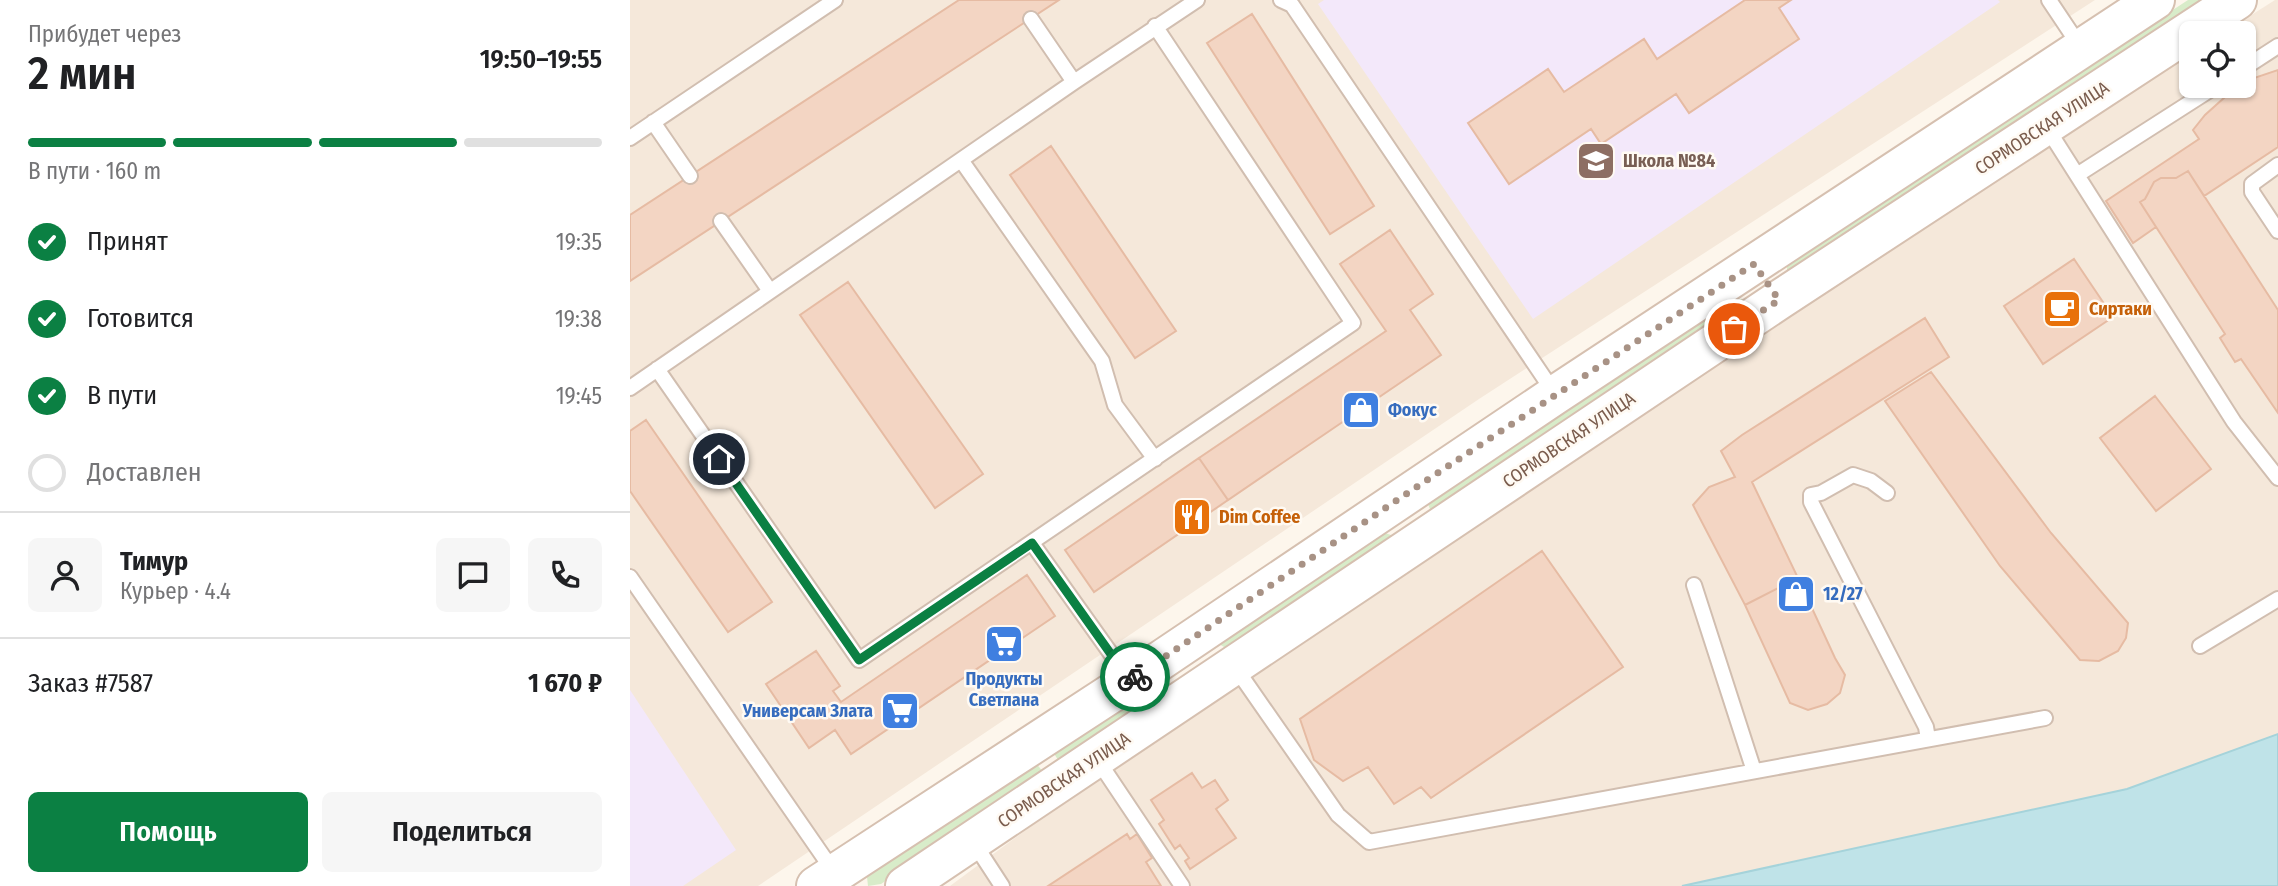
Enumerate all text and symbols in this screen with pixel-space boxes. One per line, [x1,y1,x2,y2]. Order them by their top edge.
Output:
text: Прибудет через [28,20,181,48]
map controls [2179,21,2256,98]
button: locate [2179,21,2256,98]
text: 19:50–19:55 [480,44,602,75]
text: 2 мин [28,46,136,101]
street label: СОРМОВСКАЯ УЛИЦА [1971,76,2114,180]
school or university icon: Школа №84 [1575,140,1617,182]
place label: Школа №84 [1623,150,1715,172]
text: В пути · 160 m [28,157,161,185]
icon: check [28,223,66,261]
text: Принят [87,226,168,257]
text: 19:35 [556,228,602,256]
cafe icon: Сиртаки [2041,288,2083,330]
place label: Сиртаки [2089,298,2152,320]
pin [1704,299,1764,359]
icon: check [28,300,66,338]
text: Готовится [87,303,194,334]
text: 19:38 [555,305,602,333]
icon: bag [1715,310,1753,348]
icon: check [28,377,66,415]
text: В пути [87,380,157,411]
text: 19:45 [556,382,602,410]
street label: СОРМОВСКАЯ УЛИЦА [1498,387,1640,493]
shop icon: Фокус [1340,389,1382,431]
place label: Фокус [1388,399,1437,421]
pin [689,429,749,489]
icon: home [700,440,738,478]
text: Доставлен [87,457,202,488]
restaurant icon: Dim Coffee [1171,496,1213,538]
place label: Dim Coffee [1219,506,1300,528]
button: person [28,538,102,612]
button: chat [436,538,510,612]
button: phone [528,538,602,612]
text: Тимур [120,546,188,577]
shop icon: 12/27 [1775,573,1817,615]
text: Курьер · 4.4 [120,577,231,605]
place label: 12/27 [1823,583,1863,605]
supermarket icon: Продукты Светлана [983,623,1025,665]
courier [1100,642,1170,712]
icon: bike [1116,658,1154,696]
text: Заказ #7587 [28,668,153,699]
text: 1 670 ₽ [528,668,602,699]
place label: Продукты Светлана [965,668,1043,711]
supermarket icon: Универсам Злата [879,690,921,732]
place label: Универсам Злата [742,700,873,722]
street label: СОРМОВСКАЯ УЛИЦА [993,727,1135,833]
button: Помощь [28,792,308,872]
button: Поделиться [322,792,602,872]

